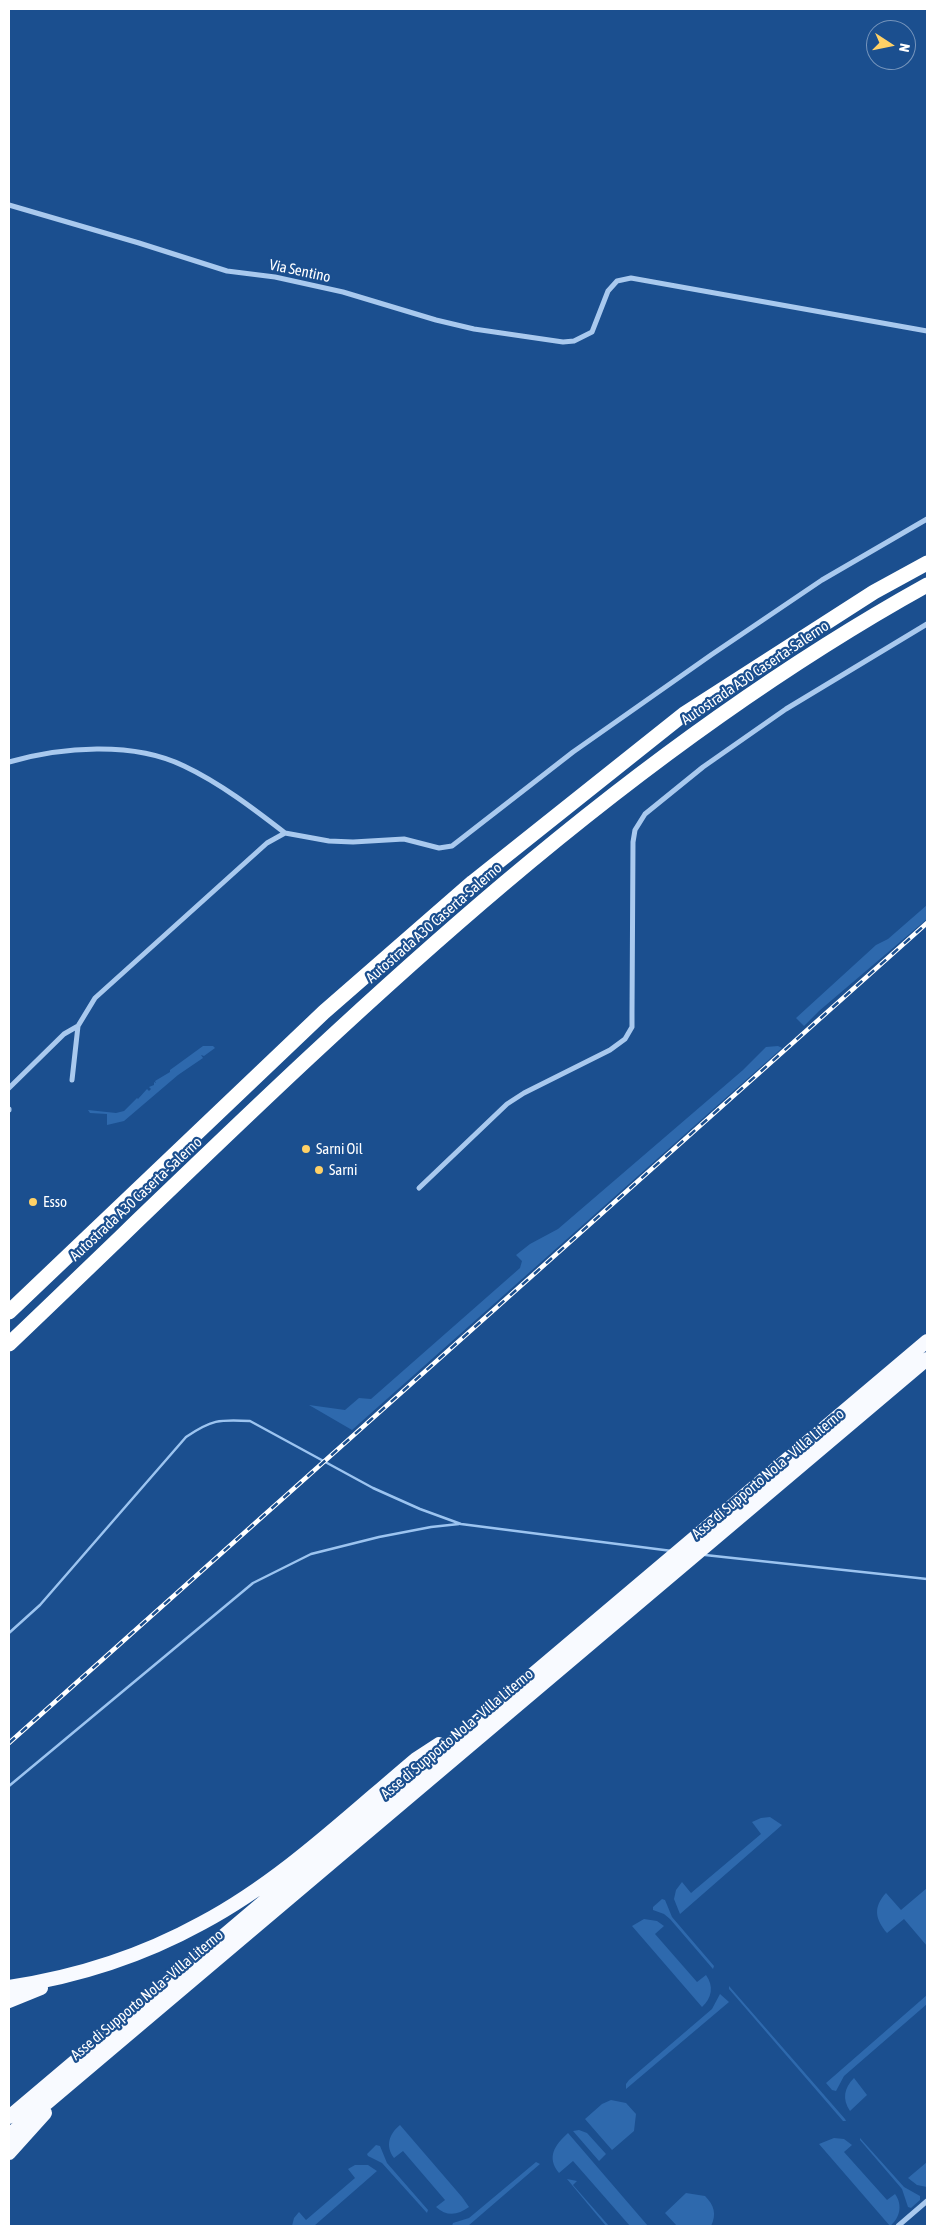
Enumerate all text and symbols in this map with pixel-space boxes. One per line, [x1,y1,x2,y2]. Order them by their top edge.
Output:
north arrow [866,20,916,70]
text: N [896,42,913,53]
street label: Via Sentino [268,256,332,286]
street label: Autostrada A30 Caserta-Salerno [678,617,832,729]
street label: Autostrada A30 Caserta-Salerno [362,859,506,987]
street label: Autostrada A30 Caserta-Salerno [66,1133,206,1265]
place label: Sarni Oil [316,1140,363,1158]
marker: Sarni Oil [300,1143,312,1155]
place label: Sarni [329,1161,357,1179]
marker: Sarni [313,1164,325,1176]
place label: Esso [43,1193,67,1211]
marker: Esso [27,1196,39,1208]
street label: Asse di Supporto Nola - Villa Literno [688,1405,848,1543]
street label: Asse di Supporto Nola - Villa Literno [377,1665,537,1803]
street label: Asse di Supporto Nola - Villa Literno [67,1926,227,2064]

